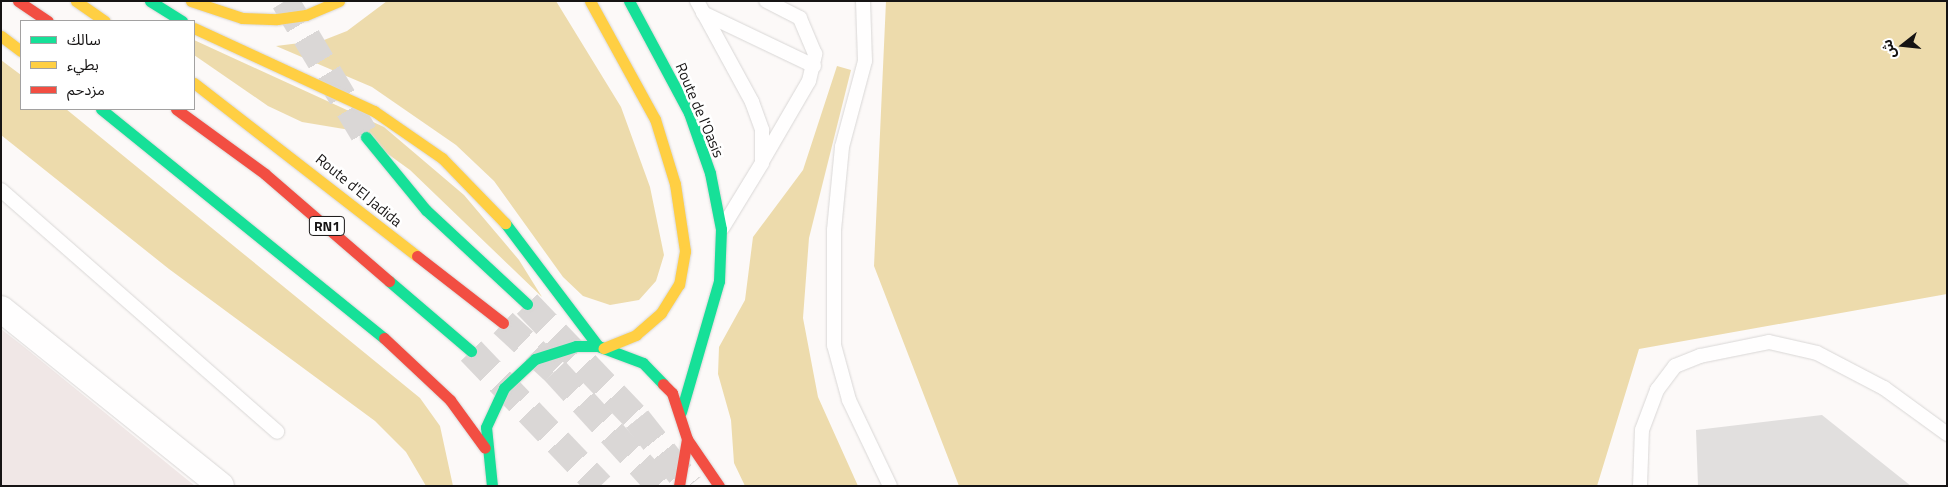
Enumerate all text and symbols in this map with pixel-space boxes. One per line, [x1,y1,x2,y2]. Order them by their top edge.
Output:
legend [20,20,195,110]
north arrow [1878,20,1928,70]
text: سالك [67,28,101,51]
text: ش [1875,37,1901,61]
text: بطيء [67,53,99,76]
street label: Route de l'Oasis [672,60,728,160]
text: مزدحم [67,78,105,101]
street label: Route d'El Jadida [312,150,406,230]
road number: RN1 [308,215,346,238]

